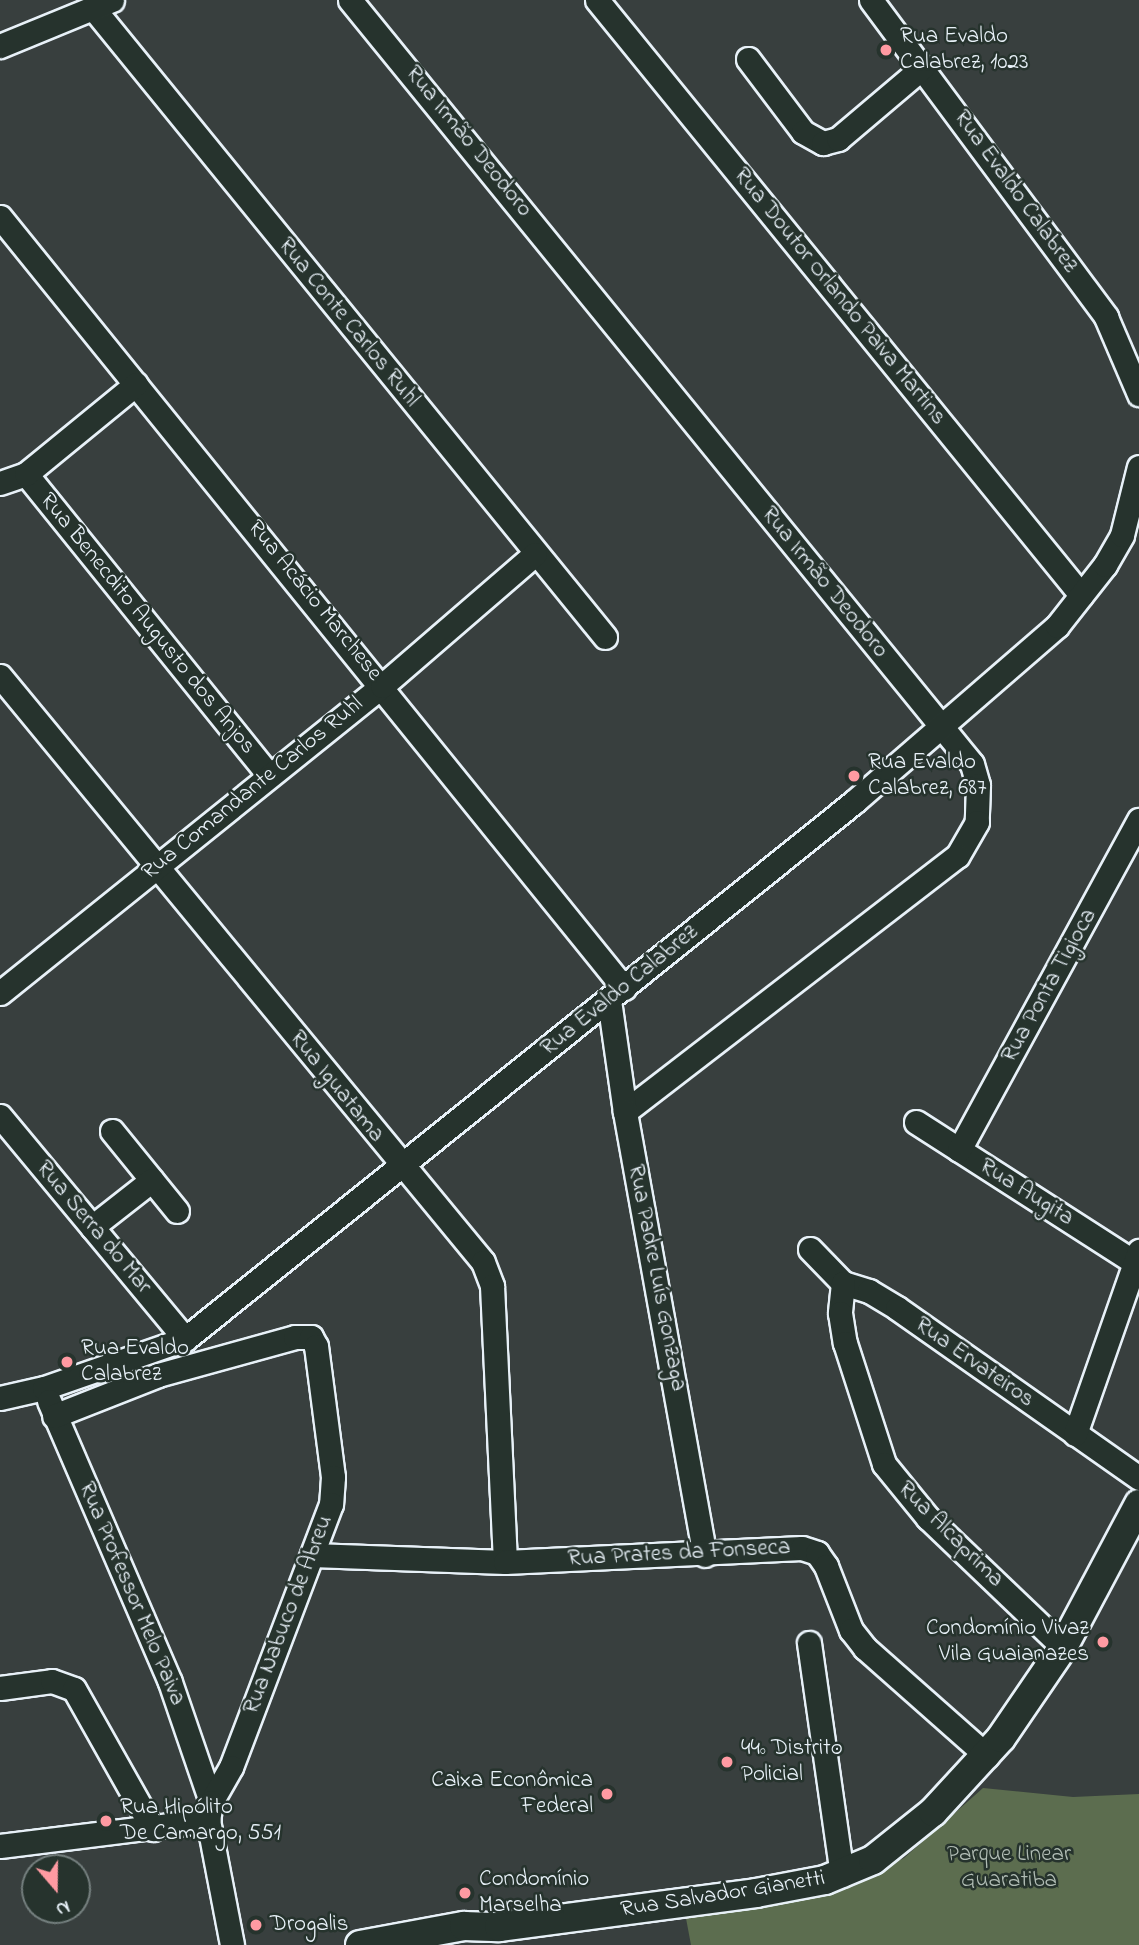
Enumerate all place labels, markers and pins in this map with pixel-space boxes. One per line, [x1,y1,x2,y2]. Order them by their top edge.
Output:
place label: Rua Evaldo Calabrez, 1023 [900,23,1028,77]
marker: Rua Evaldo Calabrez, 1023 [878,42,894,58]
place label: Rua Evaldo Calabrez, 687 [868,749,986,803]
marker: Rua Evaldo Calabrez, 687 [846,768,862,784]
place label: Rua Evaldo Calabrez [81,1335,189,1389]
marker: Rua Evaldo Calabrez [59,1354,75,1370]
place label: Condomínio Vivaz Vila Guaianazes [926,1615,1089,1669]
marker: Condomínio Vivaz Vila Guaianazes [1095,1634,1111,1650]
place label: 44º Distrito Policial [741,1735,843,1789]
marker: 44º Distrito Policial [719,1754,735,1770]
place label: Caixa Econômica Federal [431,1767,593,1821]
marker: Caixa Econômica Federal [599,1786,615,1802]
place label: Rua Hipólito De Camargo, 551 [120,1794,281,1848]
marker: Rua Hipólito De Camargo, 551 [98,1813,114,1829]
place label: Condomínio Marselha [479,1866,589,1920]
marker: Condomínio Marselha [457,1885,473,1901]
place label: Drogalis [270,1911,348,1939]
marker: Drogalis [248,1917,264,1933]

